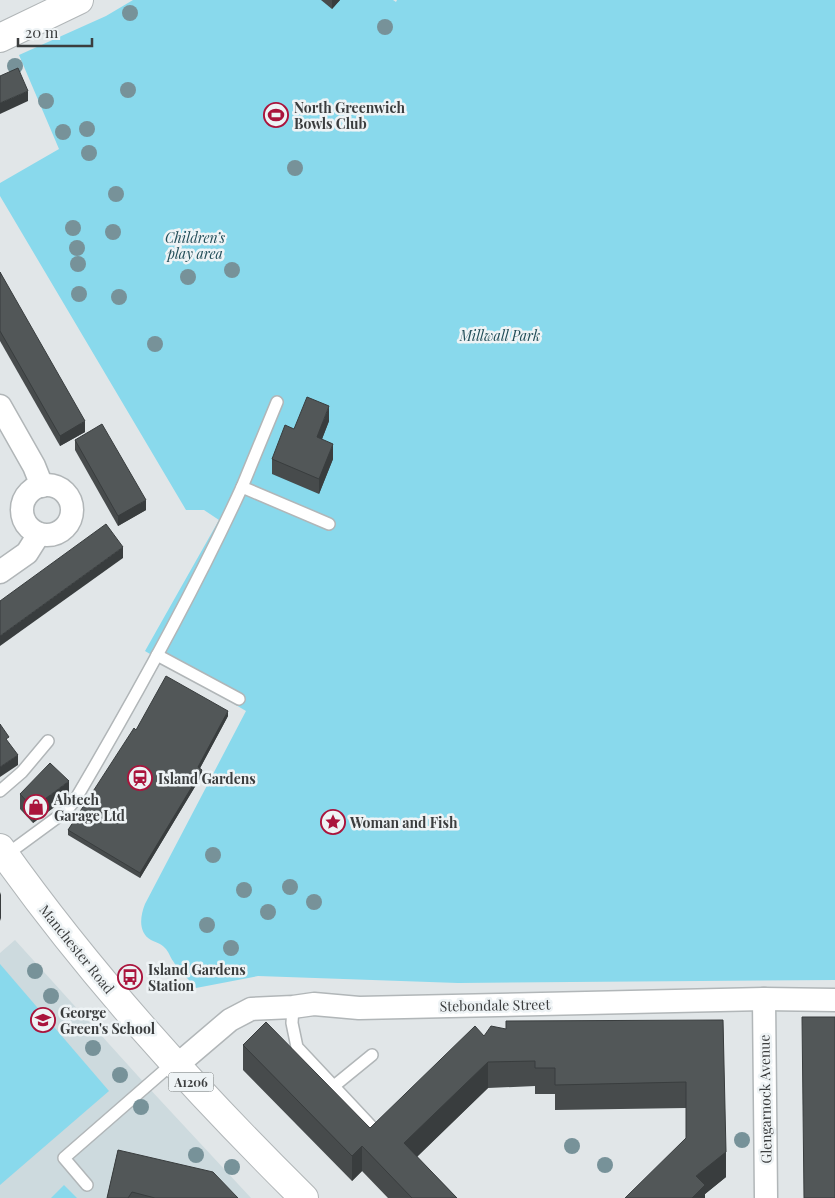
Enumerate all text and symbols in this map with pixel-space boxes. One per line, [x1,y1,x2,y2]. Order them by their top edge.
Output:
scale bar [18,15,91,47]
text: 20 m [25,22,59,42]
place label: North Greenwich Bowls Club [294,98,405,133]
sports icon: North Greenwich Bowls Club [263,102,289,128]
park label: Children’s play area [165,228,226,263]
park label: Millwall Park [459,326,540,345]
station icon: Island Gardens [127,765,153,791]
place label: Island Gardens [158,769,256,788]
place label: Abtech Garage Ltd [53,790,126,825]
shop icon: Abtech Garage Ltd [23,794,49,820]
place icon: Woman and Fish [320,809,346,835]
place label: Woman and Fish [349,813,458,832]
street label: Manchester Road [35,901,119,997]
place label: Island Gardens Station [148,960,246,995]
bus stop icon: Island Gardens Station [117,964,143,990]
street label: Stebondale Street [440,995,552,1015]
place label: George Green's School [60,1003,156,1038]
school or university icon: George Green's School [30,1007,56,1033]
street label: Glengarnock Avenue [754,1034,776,1164]
road number: A1206 [168,1072,214,1092]

